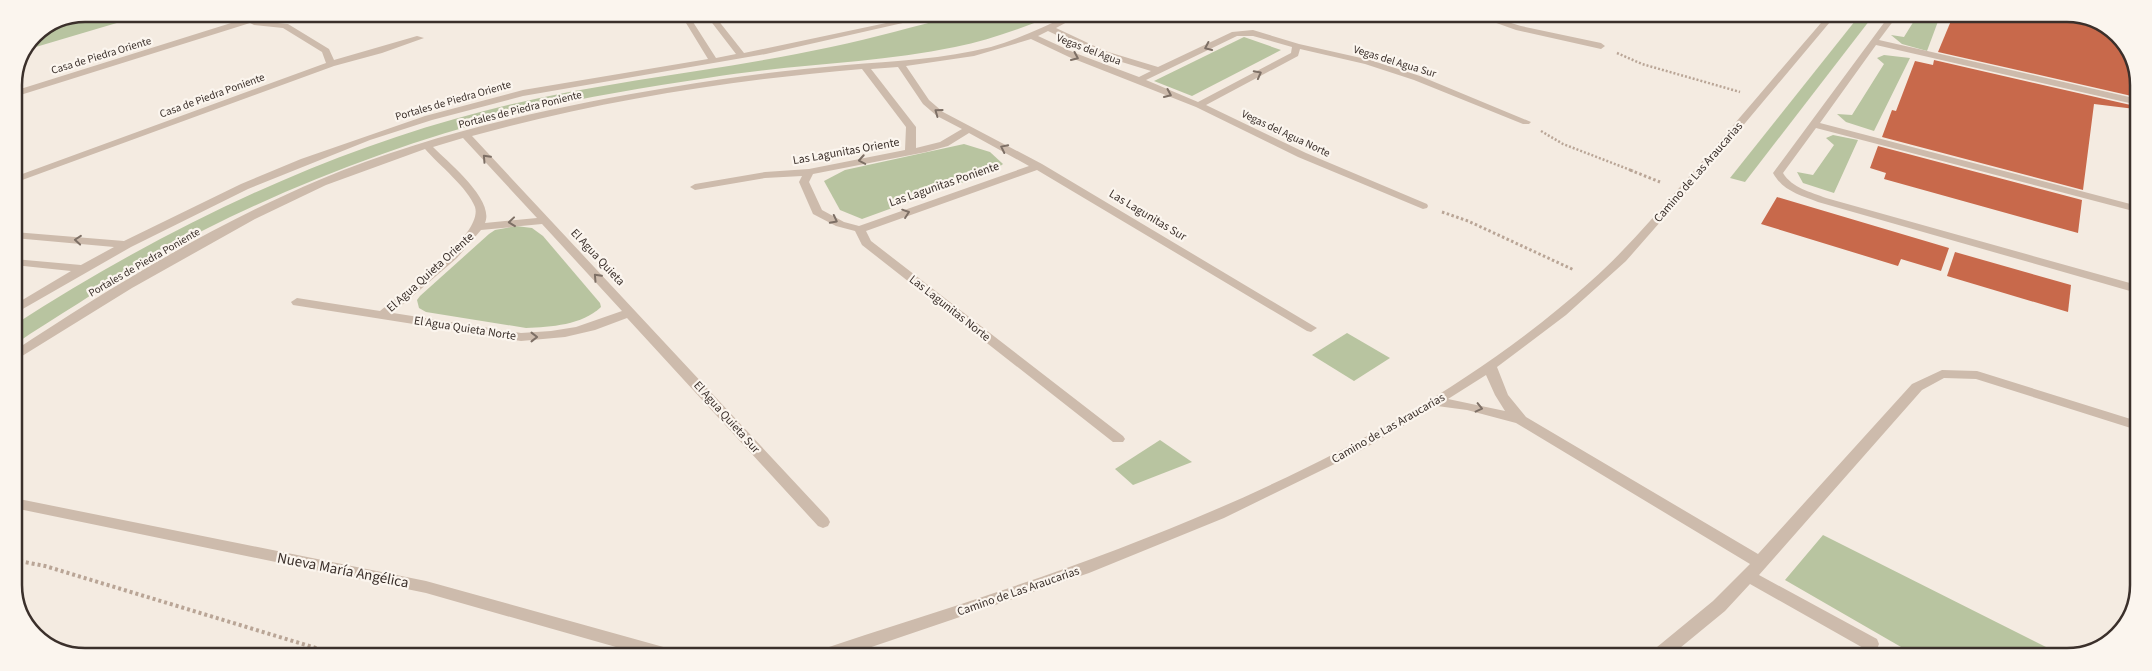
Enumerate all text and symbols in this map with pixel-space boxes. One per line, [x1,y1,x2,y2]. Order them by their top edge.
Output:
street label: Vegas del Agua [1054,30,1123,69]
street label: Casa de Piedra Oriente [49,33,154,78]
one-way arrow [1204,40,1213,51]
street label: Vegas del Agua Sur [1352,42,1438,81]
one-way arrow [1070,51,1079,62]
street label: Casa de Piedra Poniente [158,69,267,121]
one-way arrow [1252,70,1261,80]
street label: Portales de Piedra Oriente [394,77,513,124]
street label: Portales de Piedra Poniente [457,87,584,132]
one-way arrow [1163,88,1172,99]
street label: Vegas del Agua Norte [1239,106,1333,161]
one-way arrow [934,109,944,118]
street label: Camino de Las Araucarias [1650,118,1747,226]
street label: Las Lagunitas Oriente [791,134,901,169]
one-way arrow [1000,144,1009,154]
one-way arrow [483,154,492,163]
one-way arrow [858,155,867,165]
street label: Las Lagunitas Poniente [887,158,1002,211]
street label: Las Lagunitas Sur [1106,186,1190,246]
one-way arrow [901,209,910,219]
one-way arrow [829,214,838,224]
one-way arrow [507,216,515,227]
street label: Portales de Piedra Poniente [86,224,203,301]
street label: El Agua Quieta [567,225,629,290]
street label: El Agua Quieta Oriente [383,228,478,316]
one-way arrow [74,235,82,246]
street label: Las Lagunitas Norte [906,271,994,346]
one-way arrow [594,273,603,282]
street label: El Agua Quieta Norte [413,312,517,345]
one-way arrow [530,332,538,342]
street label: El Agua Quieta Sur [690,377,764,458]
street label: Camino de Las Araucarias [1329,389,1448,468]
one-way arrow [1475,402,1484,413]
street label: Nueva María Angélica [275,547,410,594]
street label: Camino de Las Araucarias [955,563,1082,620]

